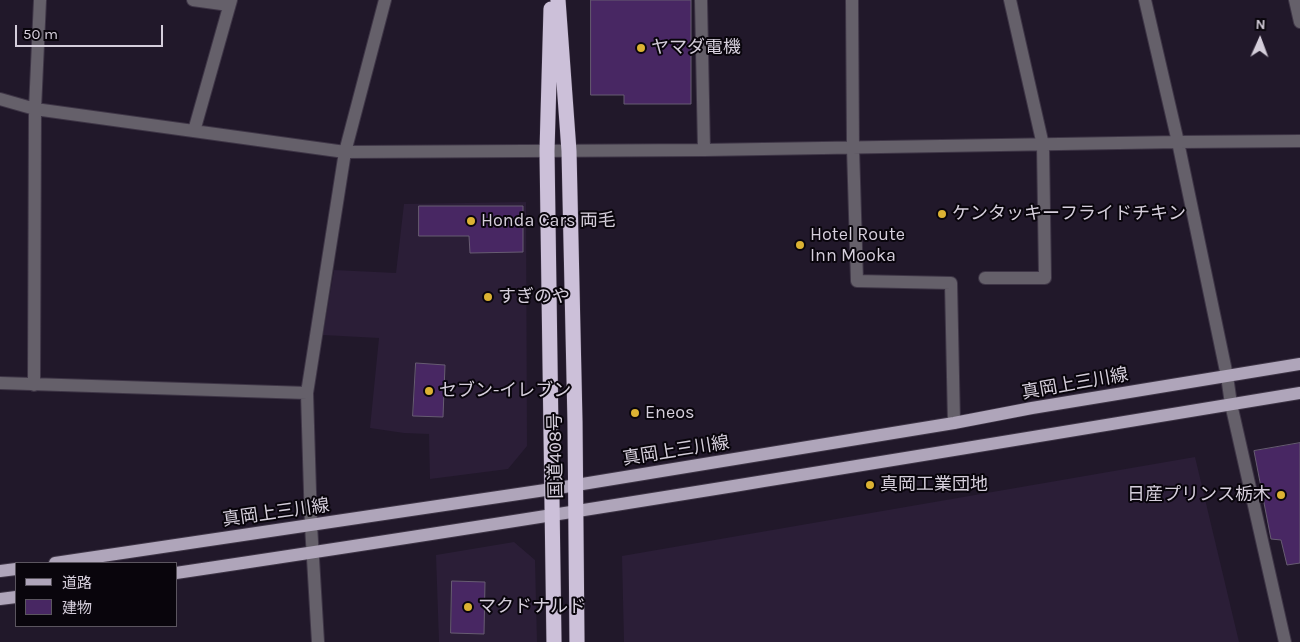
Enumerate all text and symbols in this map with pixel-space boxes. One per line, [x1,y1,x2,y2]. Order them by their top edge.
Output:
scale bar [18,15,165,47]
north arrow [1235,15,1285,65]
text: N [1255,16,1266,33]
text: 50 m [23,25,58,43]
place label: ヤマダ電機 [651,37,741,59]
marker: ヤマダ電機 [635,42,647,54]
place label: ケンタッキーフライドチキン [952,203,1186,225]
marker: ケンタッキーフライドチキン [936,208,948,220]
place label: Honda Cars 両毛 [481,210,616,232]
marker: Honda Cars 両毛 [465,215,477,227]
place label: Hotel Route Inn Mooka [810,224,905,266]
marker: Hotel Route Inn Mooka [794,239,806,251]
place label: すぎのや [498,286,570,308]
marker: すぎのや [482,291,494,303]
street label: 真岡上三川線 [1020,364,1130,404]
place label: セブン-イレブン [439,380,571,402]
marker: セブン-イレブン [423,385,435,397]
place label: Eneos [645,402,695,424]
marker: Eneos [629,407,641,419]
street label: 国道408号 [544,413,568,499]
street label: 真岡上三川線 [621,432,731,470]
place label: 真岡工業団地 [880,474,988,496]
marker: 真岡工業団地 [864,479,876,491]
place label: 日産プリンス栃木 [1127,484,1271,506]
marker: 日産プリンス栃木 [1275,489,1287,501]
street label: 真岡上三川線 [221,495,331,531]
legend [15,562,178,627]
text: 道路 [62,574,92,592]
place label: マクドナルド [478,596,586,618]
text: 建物 [62,599,92,617]
marker: マクドナルド [462,601,474,613]

